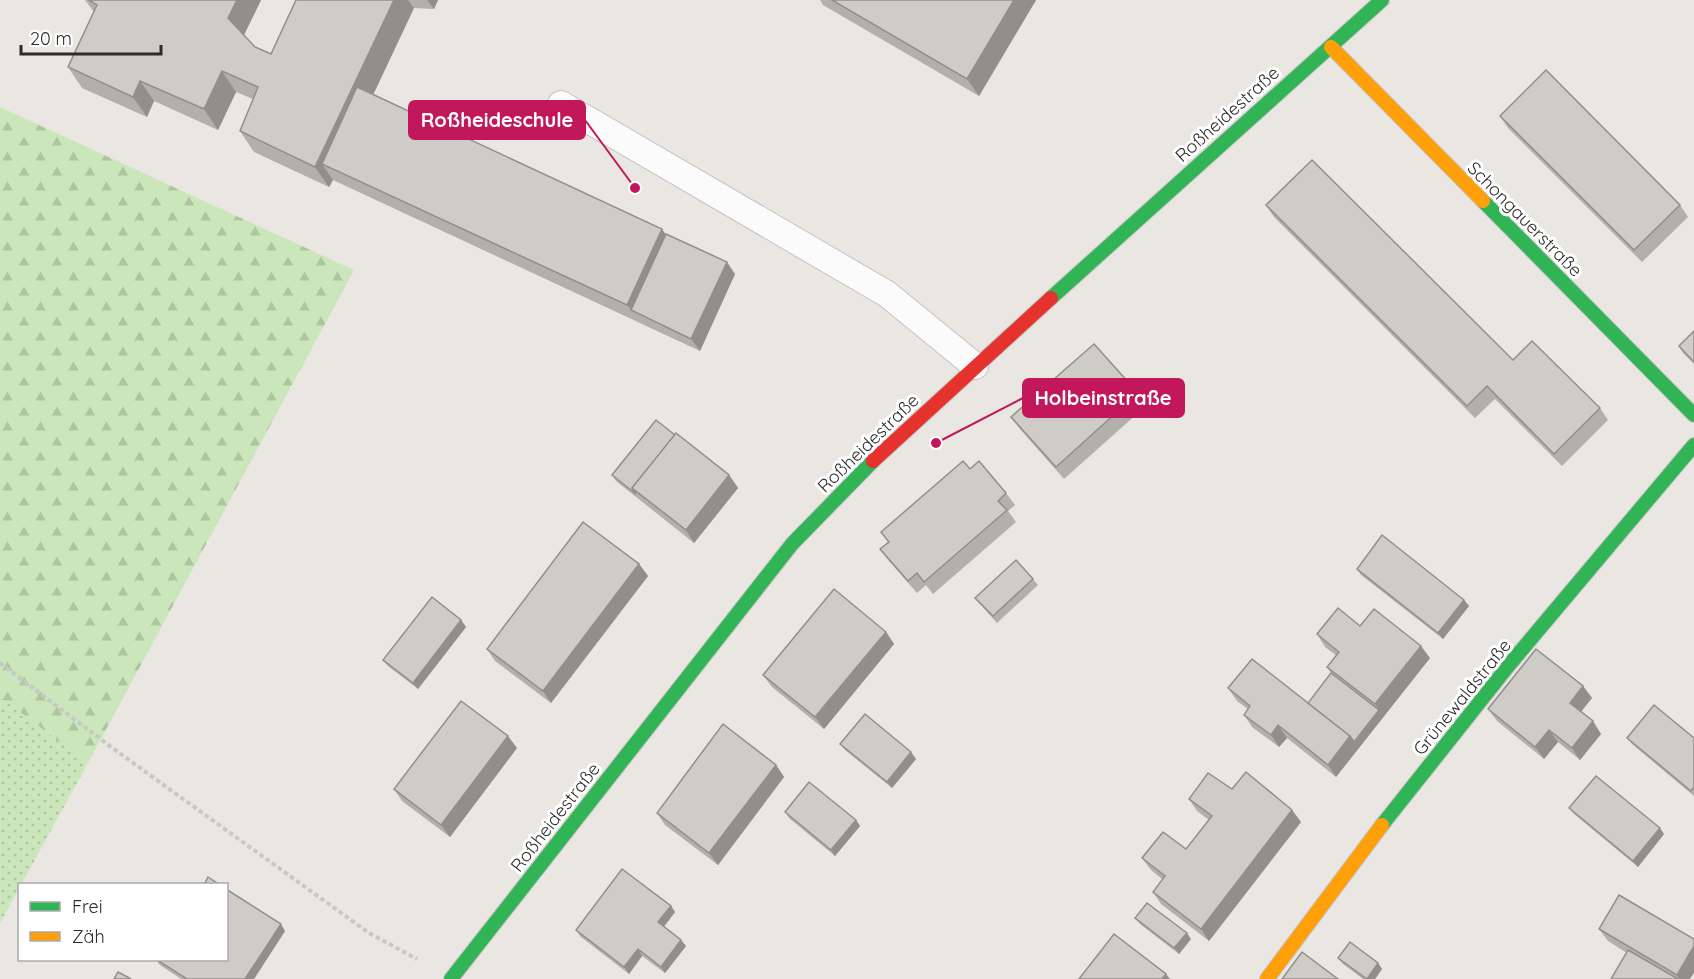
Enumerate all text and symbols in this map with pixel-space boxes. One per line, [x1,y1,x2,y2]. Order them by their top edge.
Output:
scale bar [21,18,160,56]
text: 20 m [30,27,72,50]
street label: Roßheidestraße [1170,61,1284,167]
callout: Roßheideschule [409,101,585,139]
text: Roßheideschule [421,107,573,132]
street label: Schongauerstraße [1463,157,1587,281]
callout: Holbeinstraße [1023,379,1184,417]
text: Holbeinstraße [1034,385,1172,410]
street label: Roßheidestraße [812,389,924,497]
street label: Grünewaldstraße [1408,634,1516,760]
street label: Roßheidestraße [505,758,605,876]
legend [18,883,228,961]
text: Frei [72,895,103,918]
text: Zäh [72,925,105,948]

